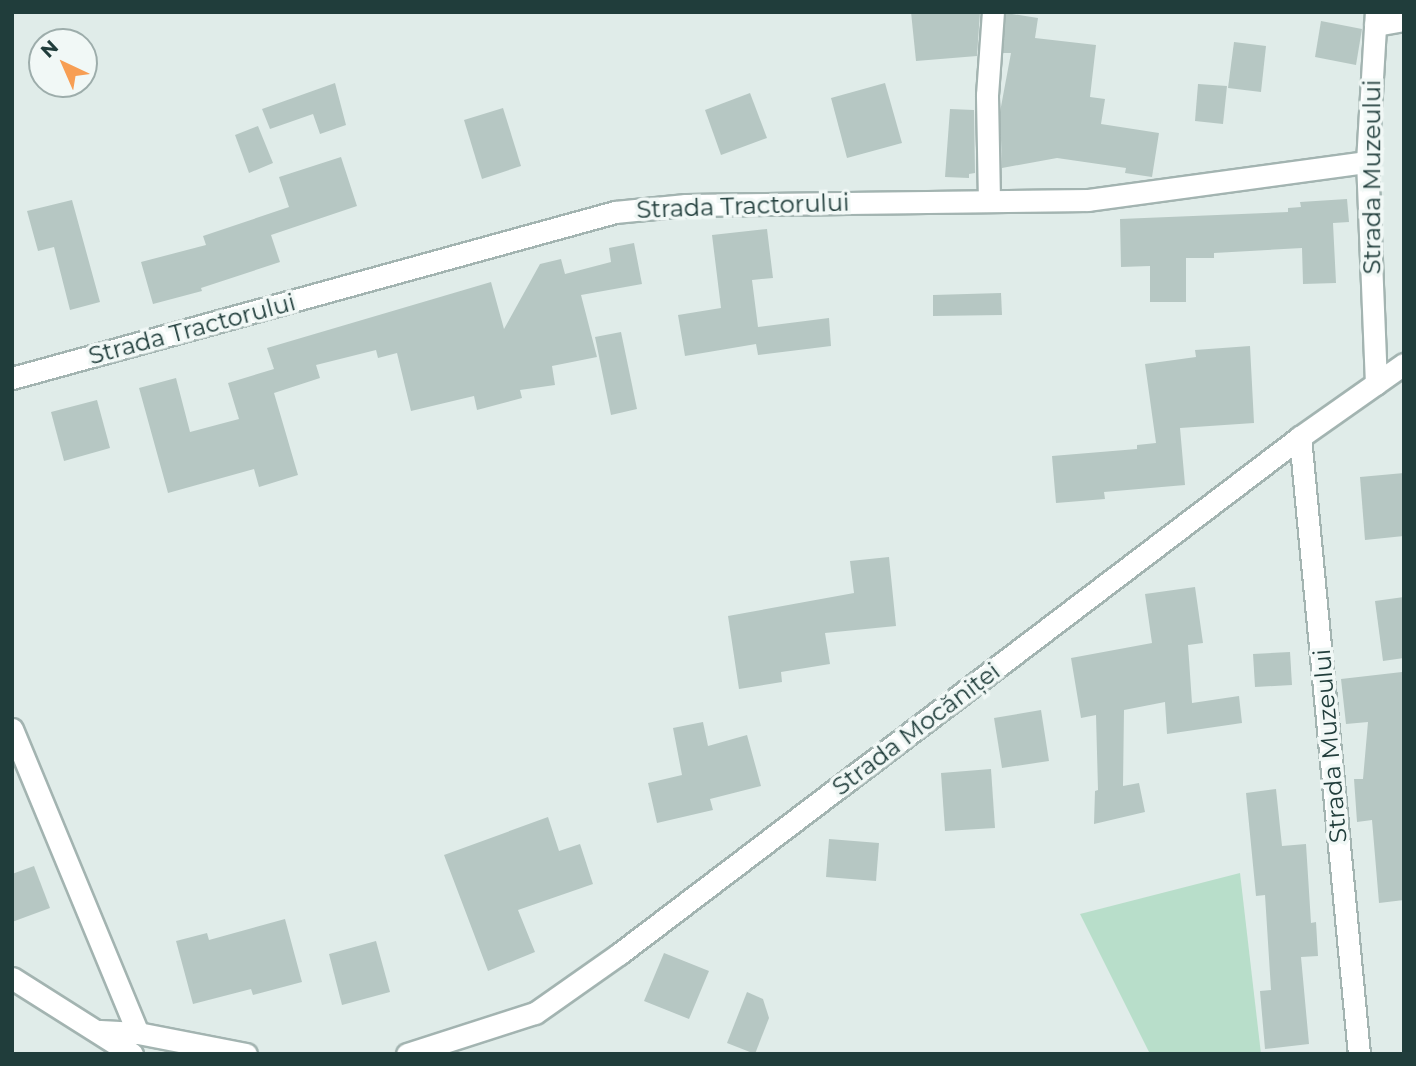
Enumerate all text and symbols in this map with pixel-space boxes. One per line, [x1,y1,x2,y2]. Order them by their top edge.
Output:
north arrow [28,28,98,98]
text: N [36,35,63,63]
street label: Strada Muzeului [1358,80,1386,274]
street label: Strada Tractorului [636,188,850,224]
street label: Strada Tractorului [85,288,299,370]
street label: Strada Muzeului [1307,648,1353,844]
street label: Strada Mocăniței [827,657,1005,801]

